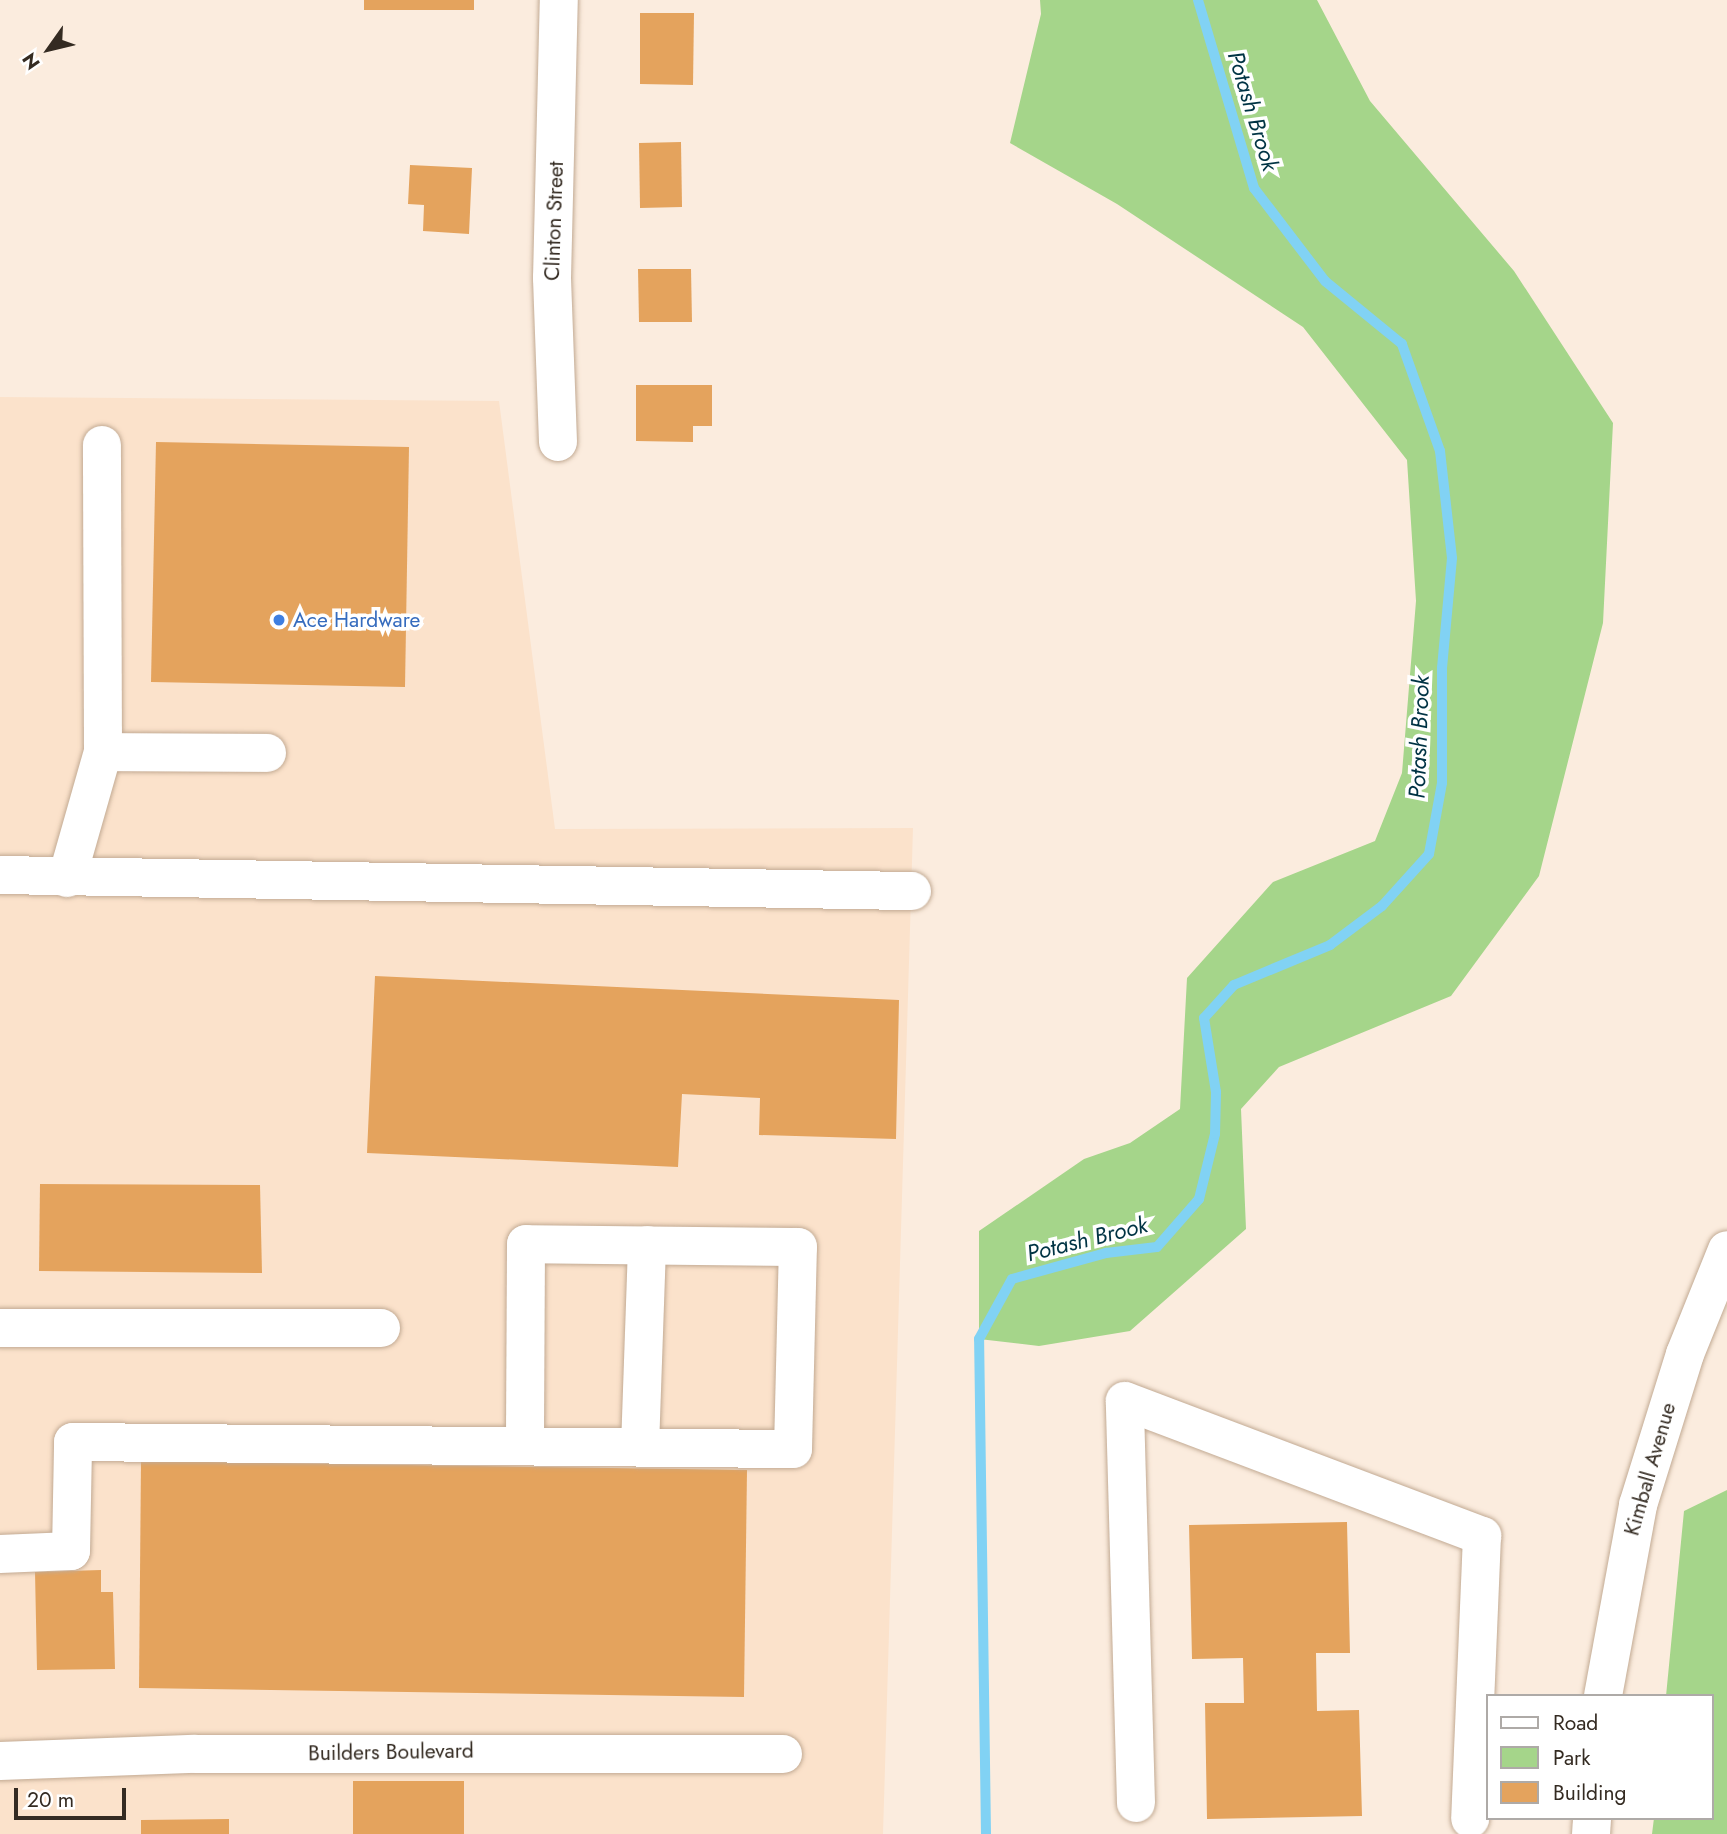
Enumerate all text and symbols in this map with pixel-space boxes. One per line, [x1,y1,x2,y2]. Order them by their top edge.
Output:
north arrow [14,14,84,84]
text: N [16,47,47,75]
water label: Potash Brook [1222,48,1284,174]
street label: Clinton Street [539,161,569,281]
place label: Ace Hardware [293,607,420,633]
marker: Ace Hardware [271,612,287,628]
water label: Potash Brook [1403,675,1435,799]
water label: Potash Brook [1024,1211,1150,1267]
street label: Kimball Avenue [1619,1400,1681,1538]
legend [1486,1694,1713,1820]
text: Road [1553,1708,1598,1738]
street label: Builders Boulevard [308,1738,474,1766]
text: Park [1553,1743,1590,1773]
scale bar [18,1774,130,1818]
text: Building [1553,1778,1626,1808]
text: 20 m [27,1785,74,1815]

